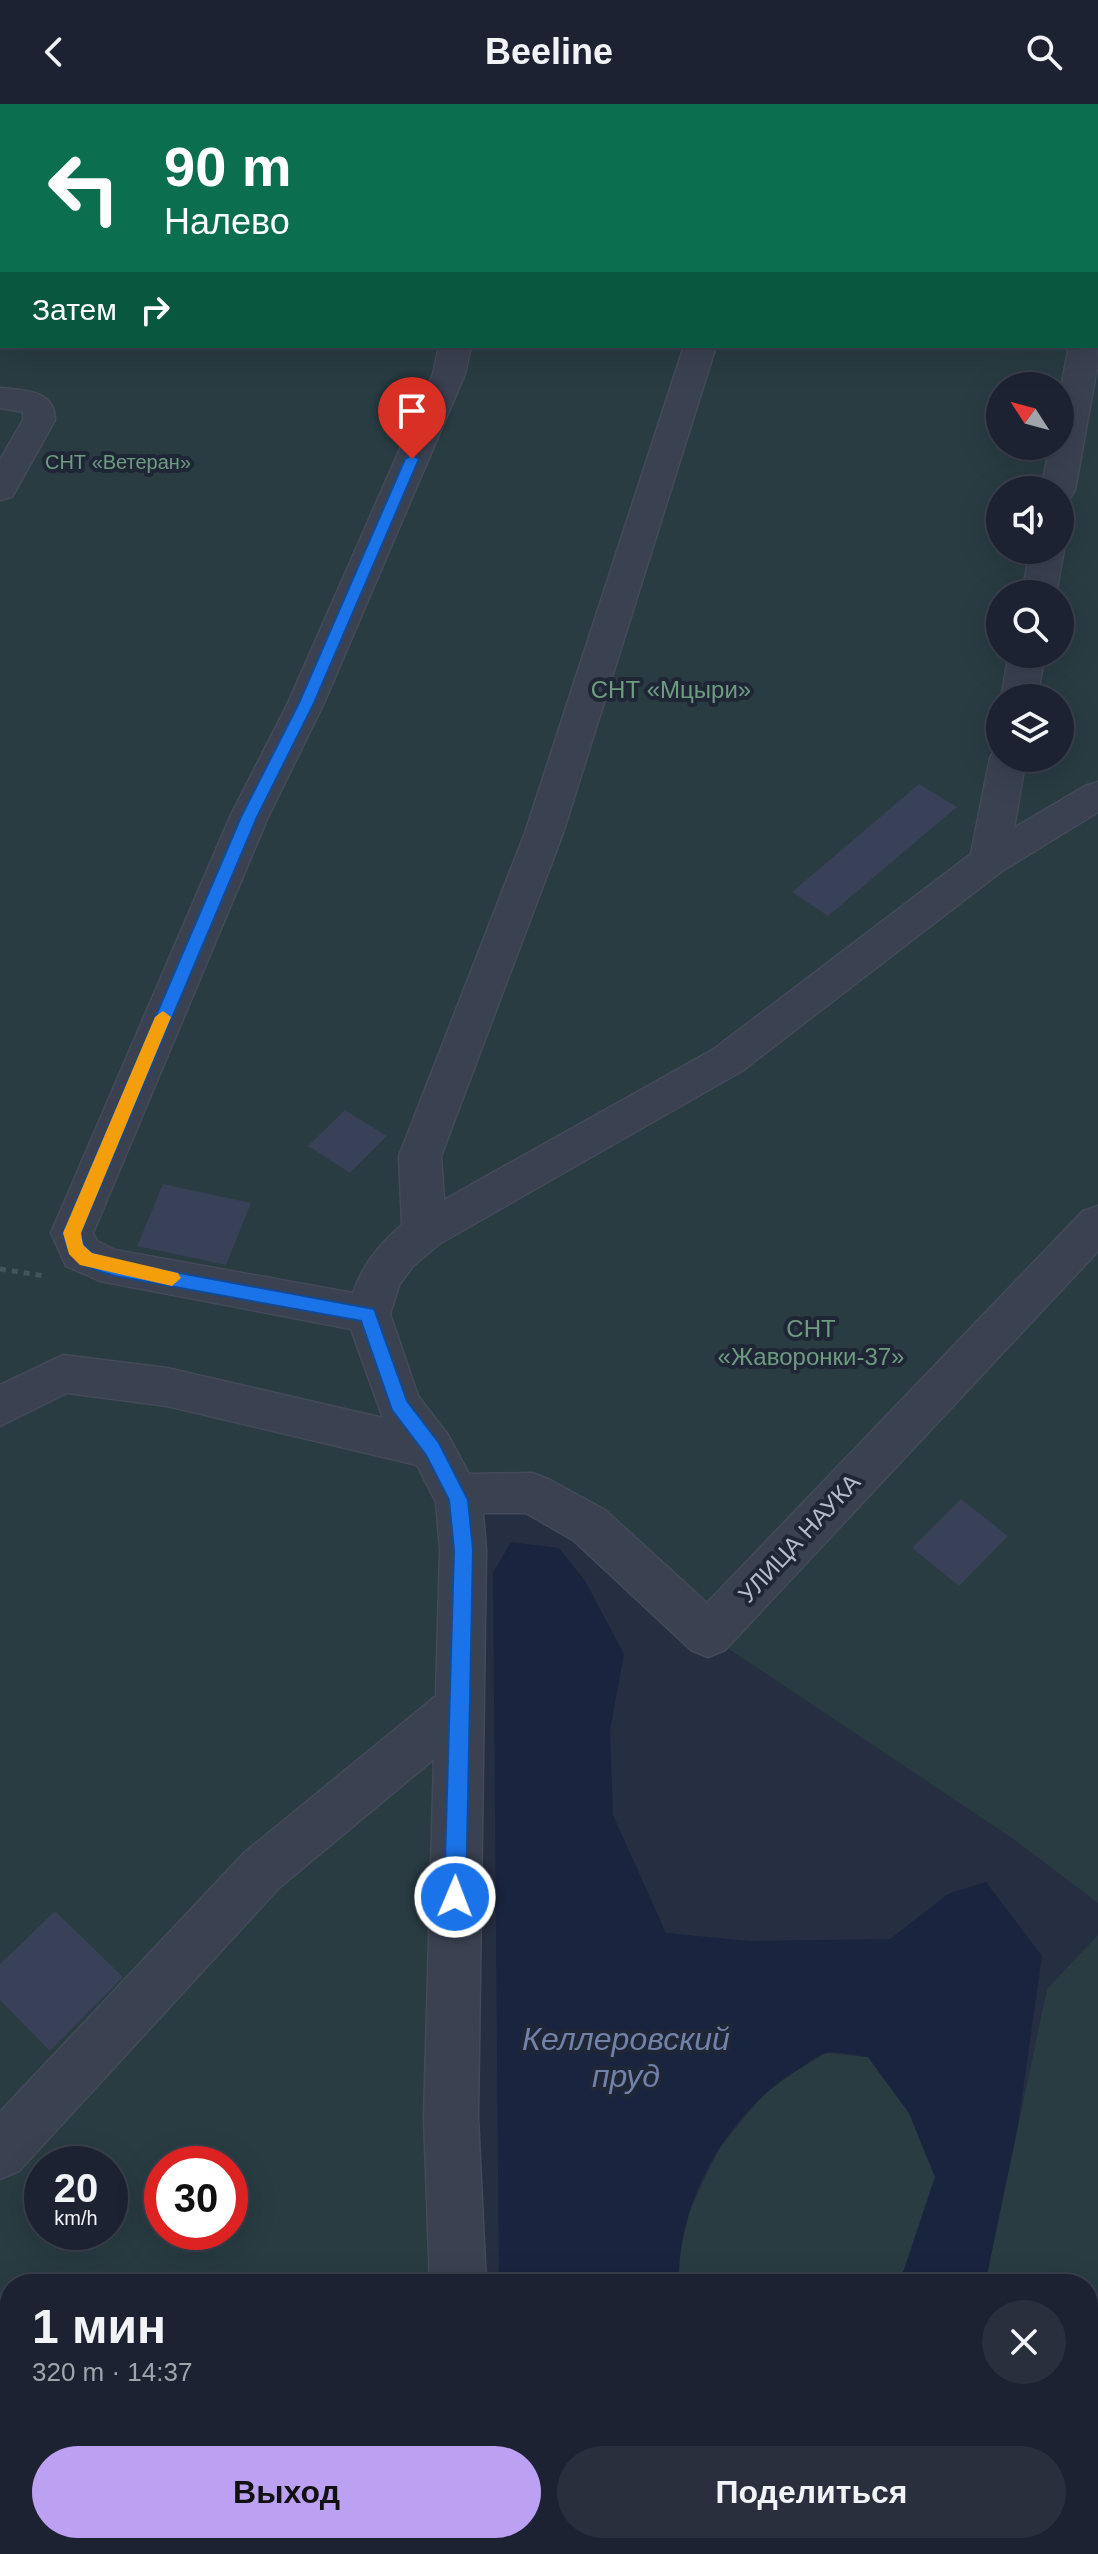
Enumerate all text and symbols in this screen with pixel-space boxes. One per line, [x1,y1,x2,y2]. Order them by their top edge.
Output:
icon: back [32,30,76,74]
icon: search [1022,30,1066,74]
text: Beeline [485,31,613,72]
text: 90 m [164,135,292,198]
icon: left [32,136,136,240]
text: Налево [164,201,290,242]
icon: right [133,288,177,332]
text: Затем [32,293,117,326]
north arrow [986,372,1074,460]
map controls [986,372,1074,772]
pin [378,377,446,459]
icon: arrive [390,389,434,433]
park label: СНТ «Ветеран» [45,451,191,473]
button: sound [986,476,1074,564]
button: search [986,580,1074,668]
park label: СНТ «Мцыри» [591,676,751,703]
button: layers [986,684,1074,772]
park label: СНТ «Жаворонки-37» [718,1315,904,1370]
street label: УЛИЦА НАУКА [733,1468,865,1608]
position arrow [413,1855,497,1939]
water label: Келлеровский пруд [522,2021,730,2094]
speed limit sign: 30 [144,2146,248,2250]
text: 20 [54,2166,98,2210]
text: km/h [54,2207,98,2229]
text: 1 мин [32,2300,166,2353]
button: close [982,2300,1066,2384]
text: 320 m · 14:37 [32,2357,192,2387]
button: Выход [32,2446,541,2538]
button: Поделиться [557,2446,1066,2538]

